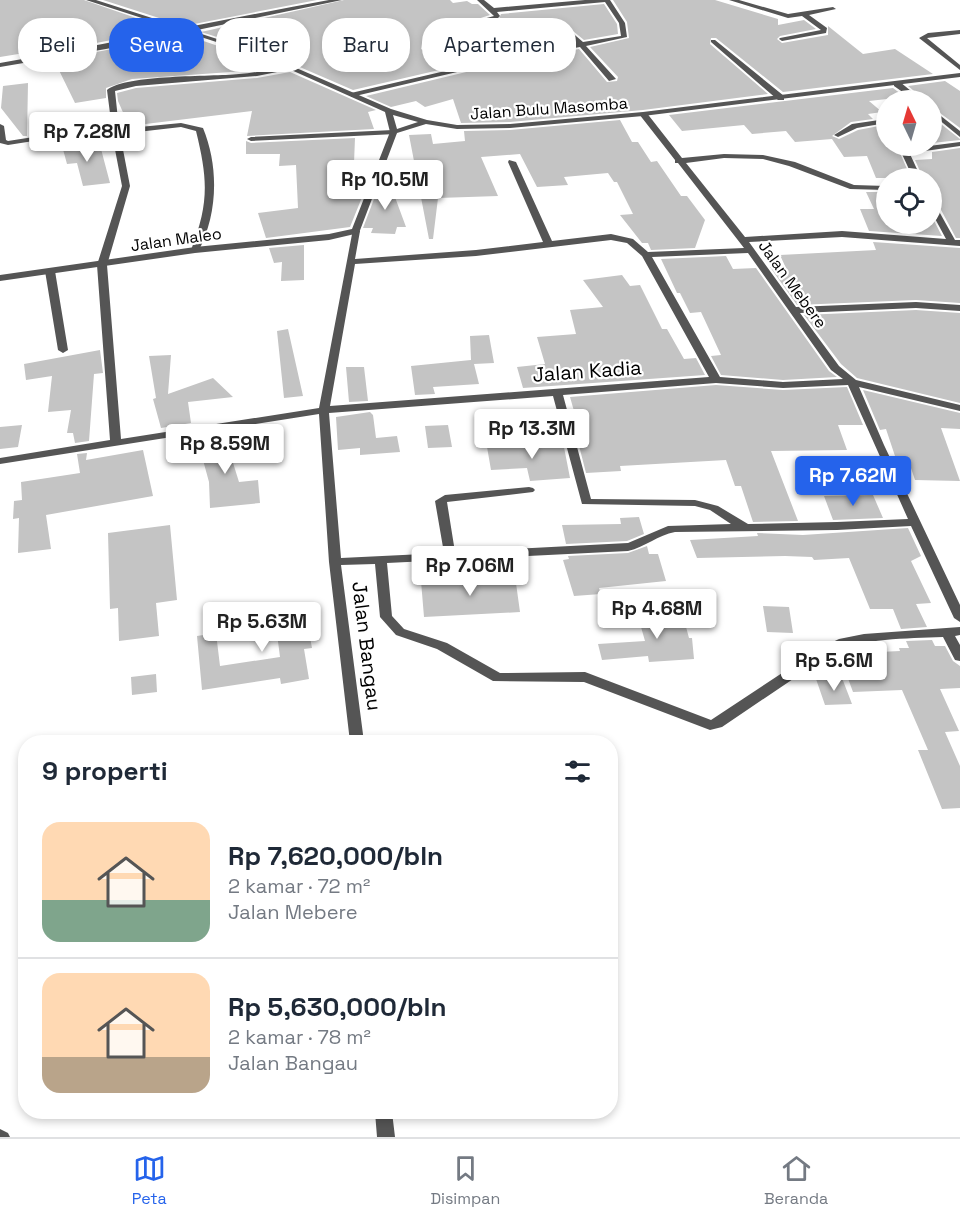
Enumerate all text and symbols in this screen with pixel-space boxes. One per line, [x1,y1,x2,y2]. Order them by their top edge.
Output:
chip: Beli [18,18,97,72]
chip: Sewa [109,18,204,72]
chip: Filter [216,18,310,72]
chip: Baru [322,18,410,72]
chip: Apartemen [422,18,576,72]
north arrow [876,90,942,156]
map controls [876,90,942,234]
street label: Jalan Bulu Masomba [469,93,629,124]
pin: Rp 7.28M [25,112,149,163]
text: Rp 7.28M [43,118,131,144]
pin: Rp 10.5M [323,160,447,211]
text: Rp 10.5M [341,166,429,192]
button: locate [876,168,942,234]
street label: Jalan Maleo [129,223,223,256]
street label: Jalan Mebere [754,236,832,332]
street label: Jalan Kadia [532,354,642,388]
pin: Rp 13.3M [470,409,594,460]
text: Rp 13.3M [488,415,576,441]
pin: Rp 8.59M [163,424,287,475]
text: Rp 8.59M [180,430,270,456]
pin: Rp 7.62M [791,456,915,507]
text: Rp 7.62M [809,462,897,488]
pin: Rp 7.06M [408,546,532,597]
text: Rp 7.06M [426,552,514,578]
street label: Jalan Bangau [346,580,388,712]
pin: Rp 4.68M [595,589,719,640]
text: Rp 4.68M [612,595,702,621]
pin: Rp 5.63M [200,602,324,653]
text: Rp 5.63M [217,608,307,634]
pin: Rp 5.6M [779,641,889,692]
text: Rp 5.6M [795,647,873,673]
text: 9 properti [42,754,168,788]
icon: filters [561,755,594,788]
text: Rp 7,620,000/bln [228,839,443,873]
icon: home [90,846,162,918]
text: 2 kamar · 72 m² [228,873,370,899]
text: Jalan Mebere [228,899,358,925]
text: Rp 5,630,000/bln [228,990,447,1024]
icon: home [90,997,162,1069]
text: 2 kamar · 78 m² [228,1024,371,1050]
text: Jalan Bangau [228,1050,358,1076]
tab: Peta [132,1152,167,1209]
tab: Disimpan [430,1152,500,1209]
tab: Beranda [764,1152,828,1209]

